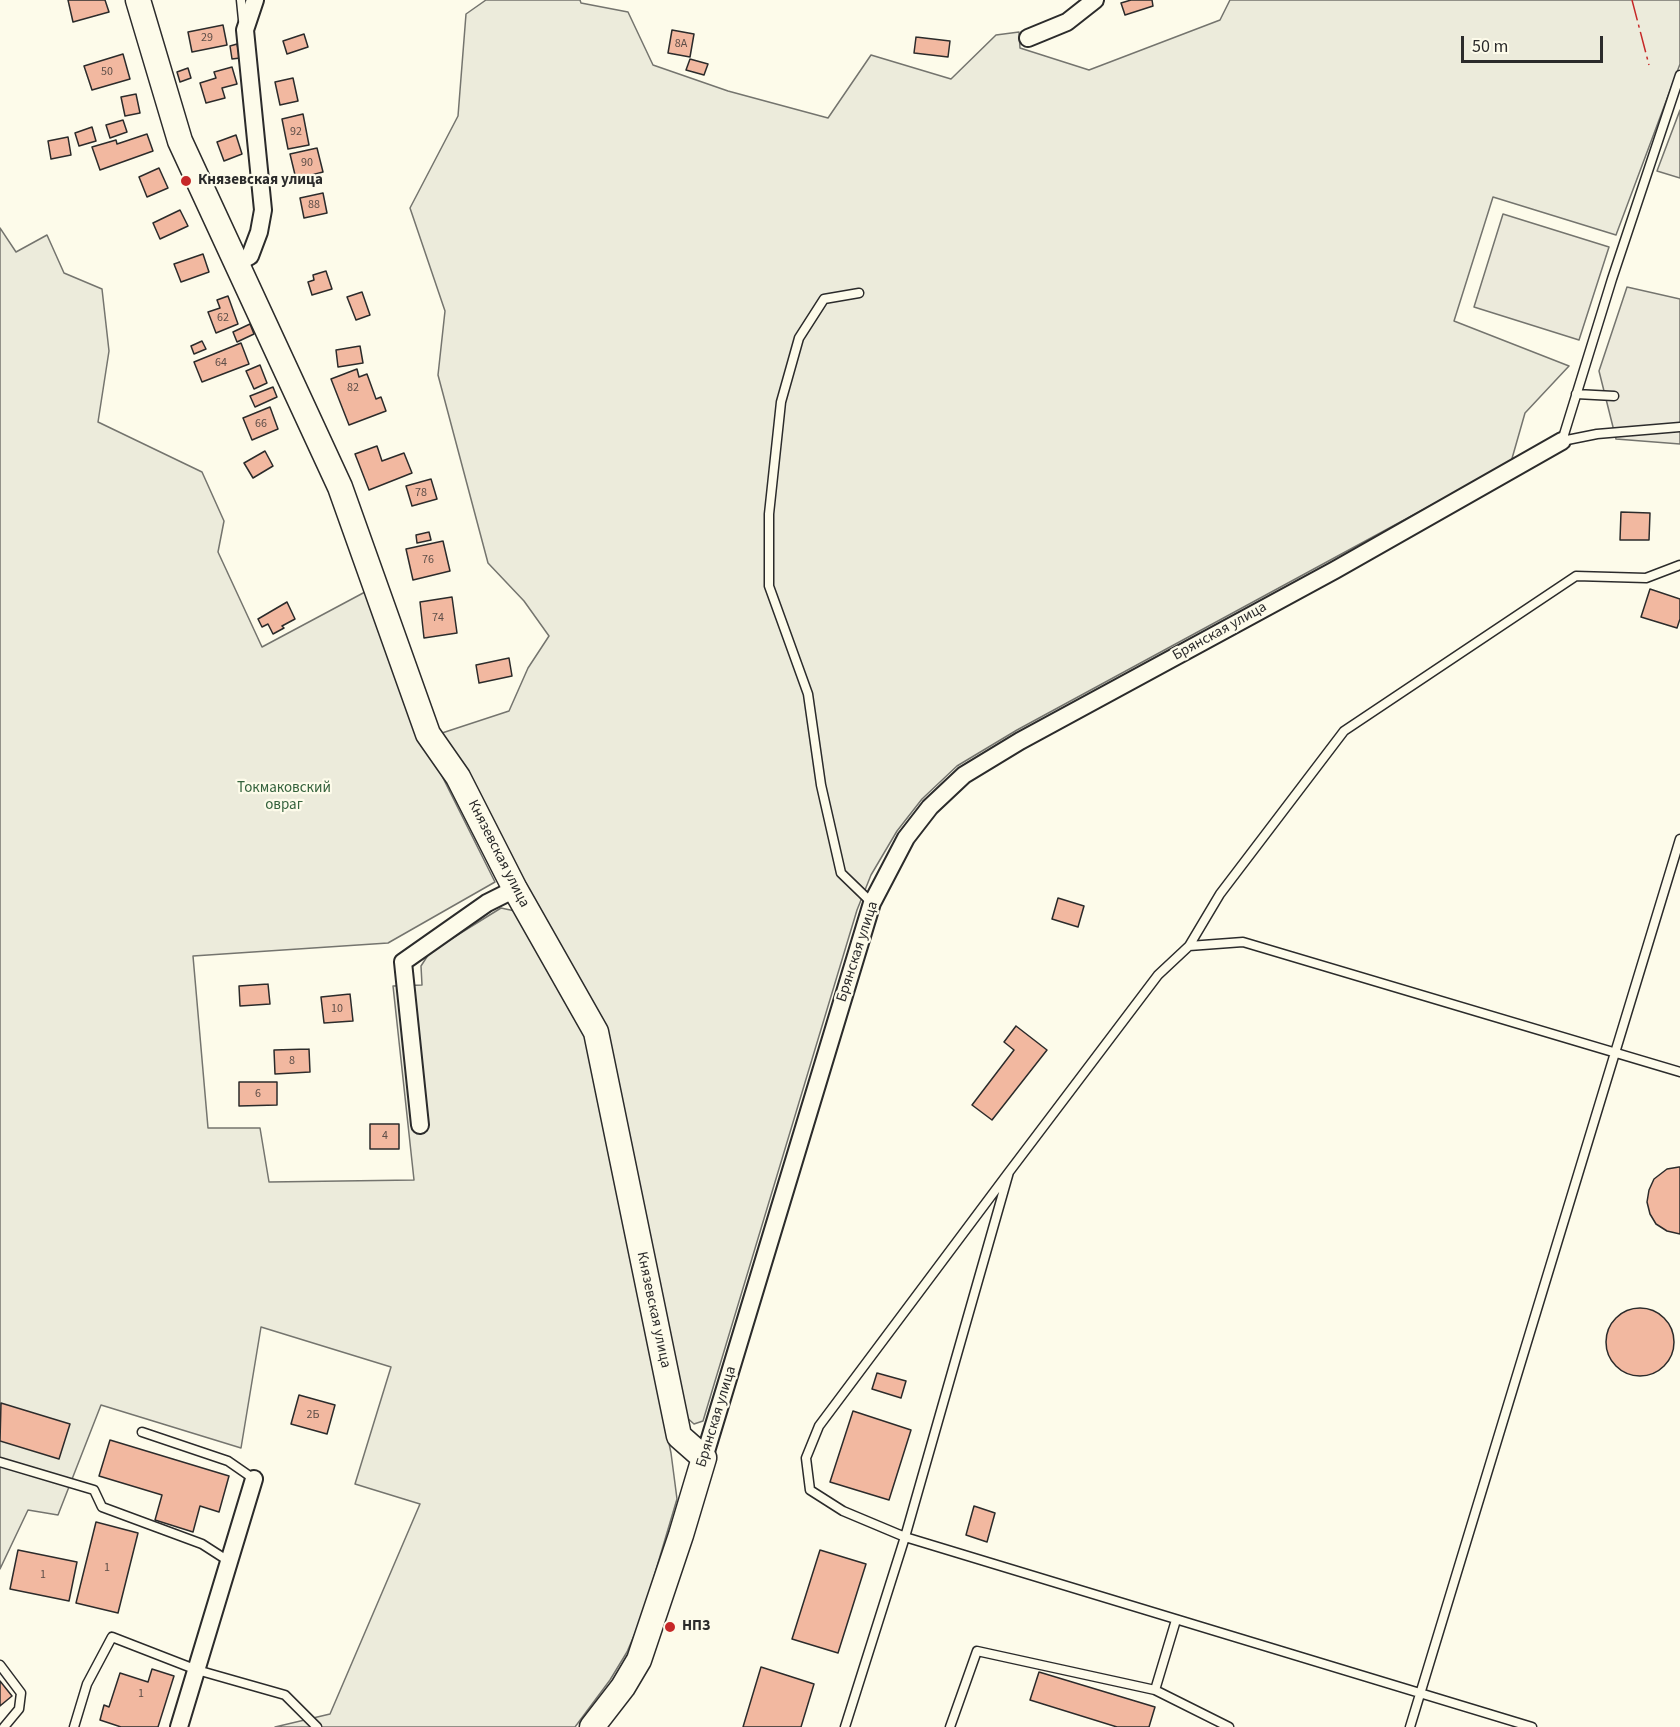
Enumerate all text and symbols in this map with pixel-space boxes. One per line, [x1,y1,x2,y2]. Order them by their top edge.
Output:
scale bar [1464,24,1606,62]
house number: 29 [201,31,213,45]
text: 50 m [1472,34,1508,59]
house number: 8А [675,37,687,51]
house number: 50 [101,65,113,79]
house number: 92 [290,125,302,139]
house number: 90 [301,156,313,170]
place label: Князевская улица [198,172,323,190]
marker: Князевская улица [179,174,193,188]
house number: 88 [308,198,320,212]
house number: 62 [217,311,229,325]
house number: 64 [215,356,227,370]
house number: 82 [347,381,359,395]
house number: 66 [255,417,267,431]
house number: 78 [415,486,427,500]
house number: 76 [422,553,434,567]
street label: Брянская улица [1170,599,1270,665]
house number: 74 [432,611,444,625]
park label: Токмаковский овраг [237,780,331,815]
street label: Князевская улица [463,797,533,911]
street label: Брянская улица [833,899,883,1005]
house number: 10 [331,1002,343,1016]
house number: 8 [289,1054,295,1068]
house number: 6 [255,1087,261,1101]
house number: 4 [382,1129,388,1143]
street label: Князевская улица [632,1250,674,1370]
street label: Брянская улица [693,1364,741,1470]
house number: 2Б [307,1408,319,1422]
house number: 1 [104,1561,110,1575]
house number: 1 [40,1568,46,1582]
place label: НПЗ [682,1618,710,1636]
marker: НПЗ [663,1620,677,1634]
house number: 1 [138,1687,144,1701]

